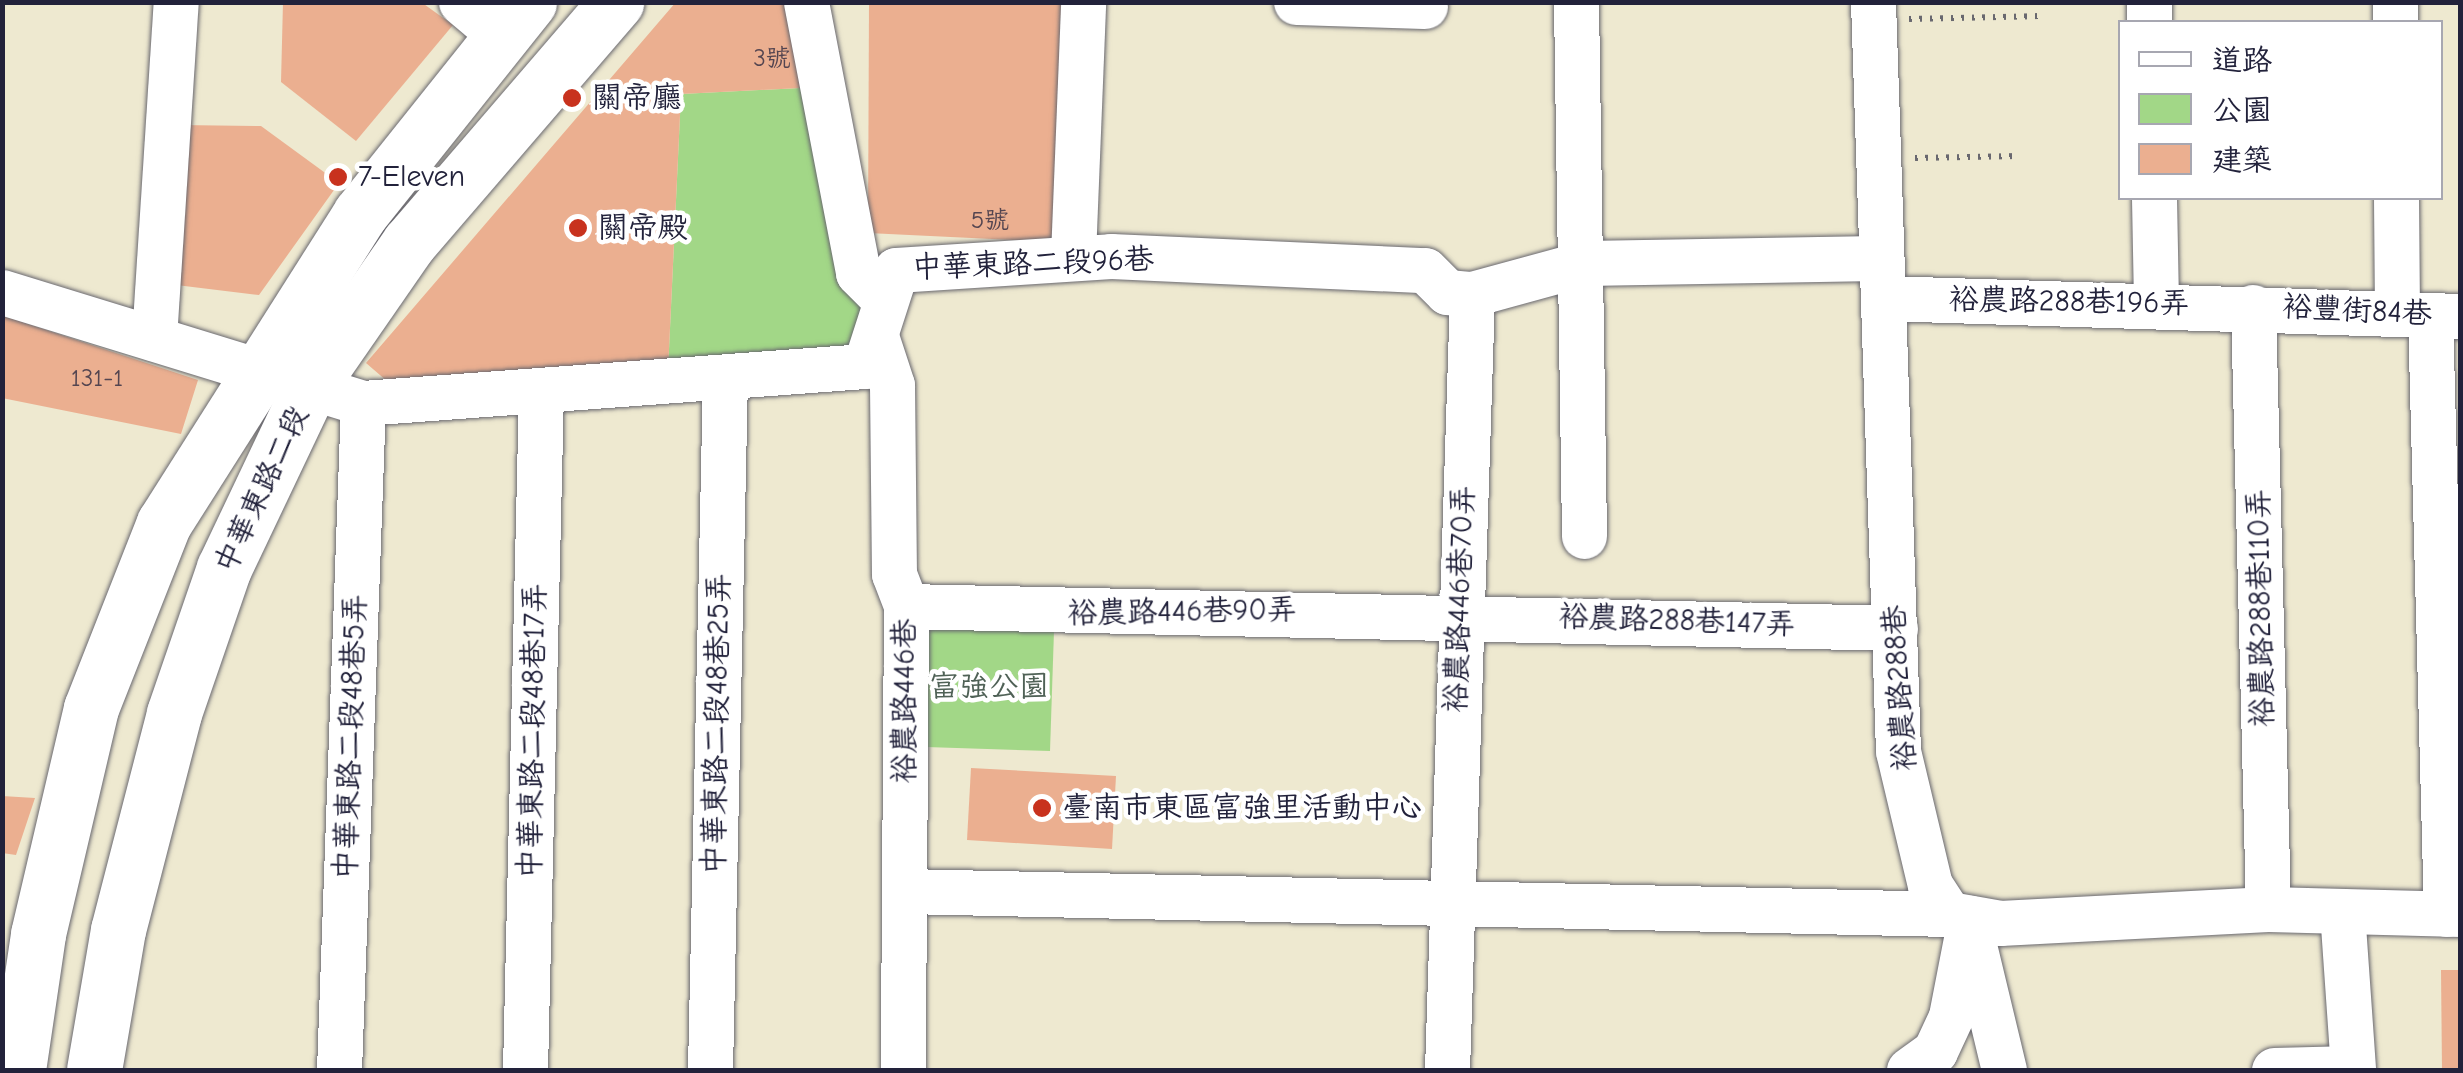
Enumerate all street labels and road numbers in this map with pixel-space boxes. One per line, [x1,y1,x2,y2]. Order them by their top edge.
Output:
street label: 中華東路二段96巷 [911,242,1155,286]
street label: 裕農路288巷196弄 [1948,282,2190,322]
street label: 裕豐街84巷 [2281,289,2433,333]
street label: 中華東路二段 [208,401,316,579]
street label: 裕農路446巷70弄 [1438,485,1482,713]
street label: 裕農路288巷110弄 [2241,488,2281,728]
street label: 中華東路二段48巷25弄 [696,573,738,875]
street label: 中華東路二段48巷17弄 [512,583,554,879]
street label: 裕農路446巷90弄 [1067,592,1297,632]
street label: 中華東路二段48巷5弄 [328,593,374,881]
street label: 裕農路288巷147弄 [1558,599,1796,643]
street label: 裕農路288巷 [1876,604,1924,772]
street label: 裕農路446巷 [887,618,923,784]

